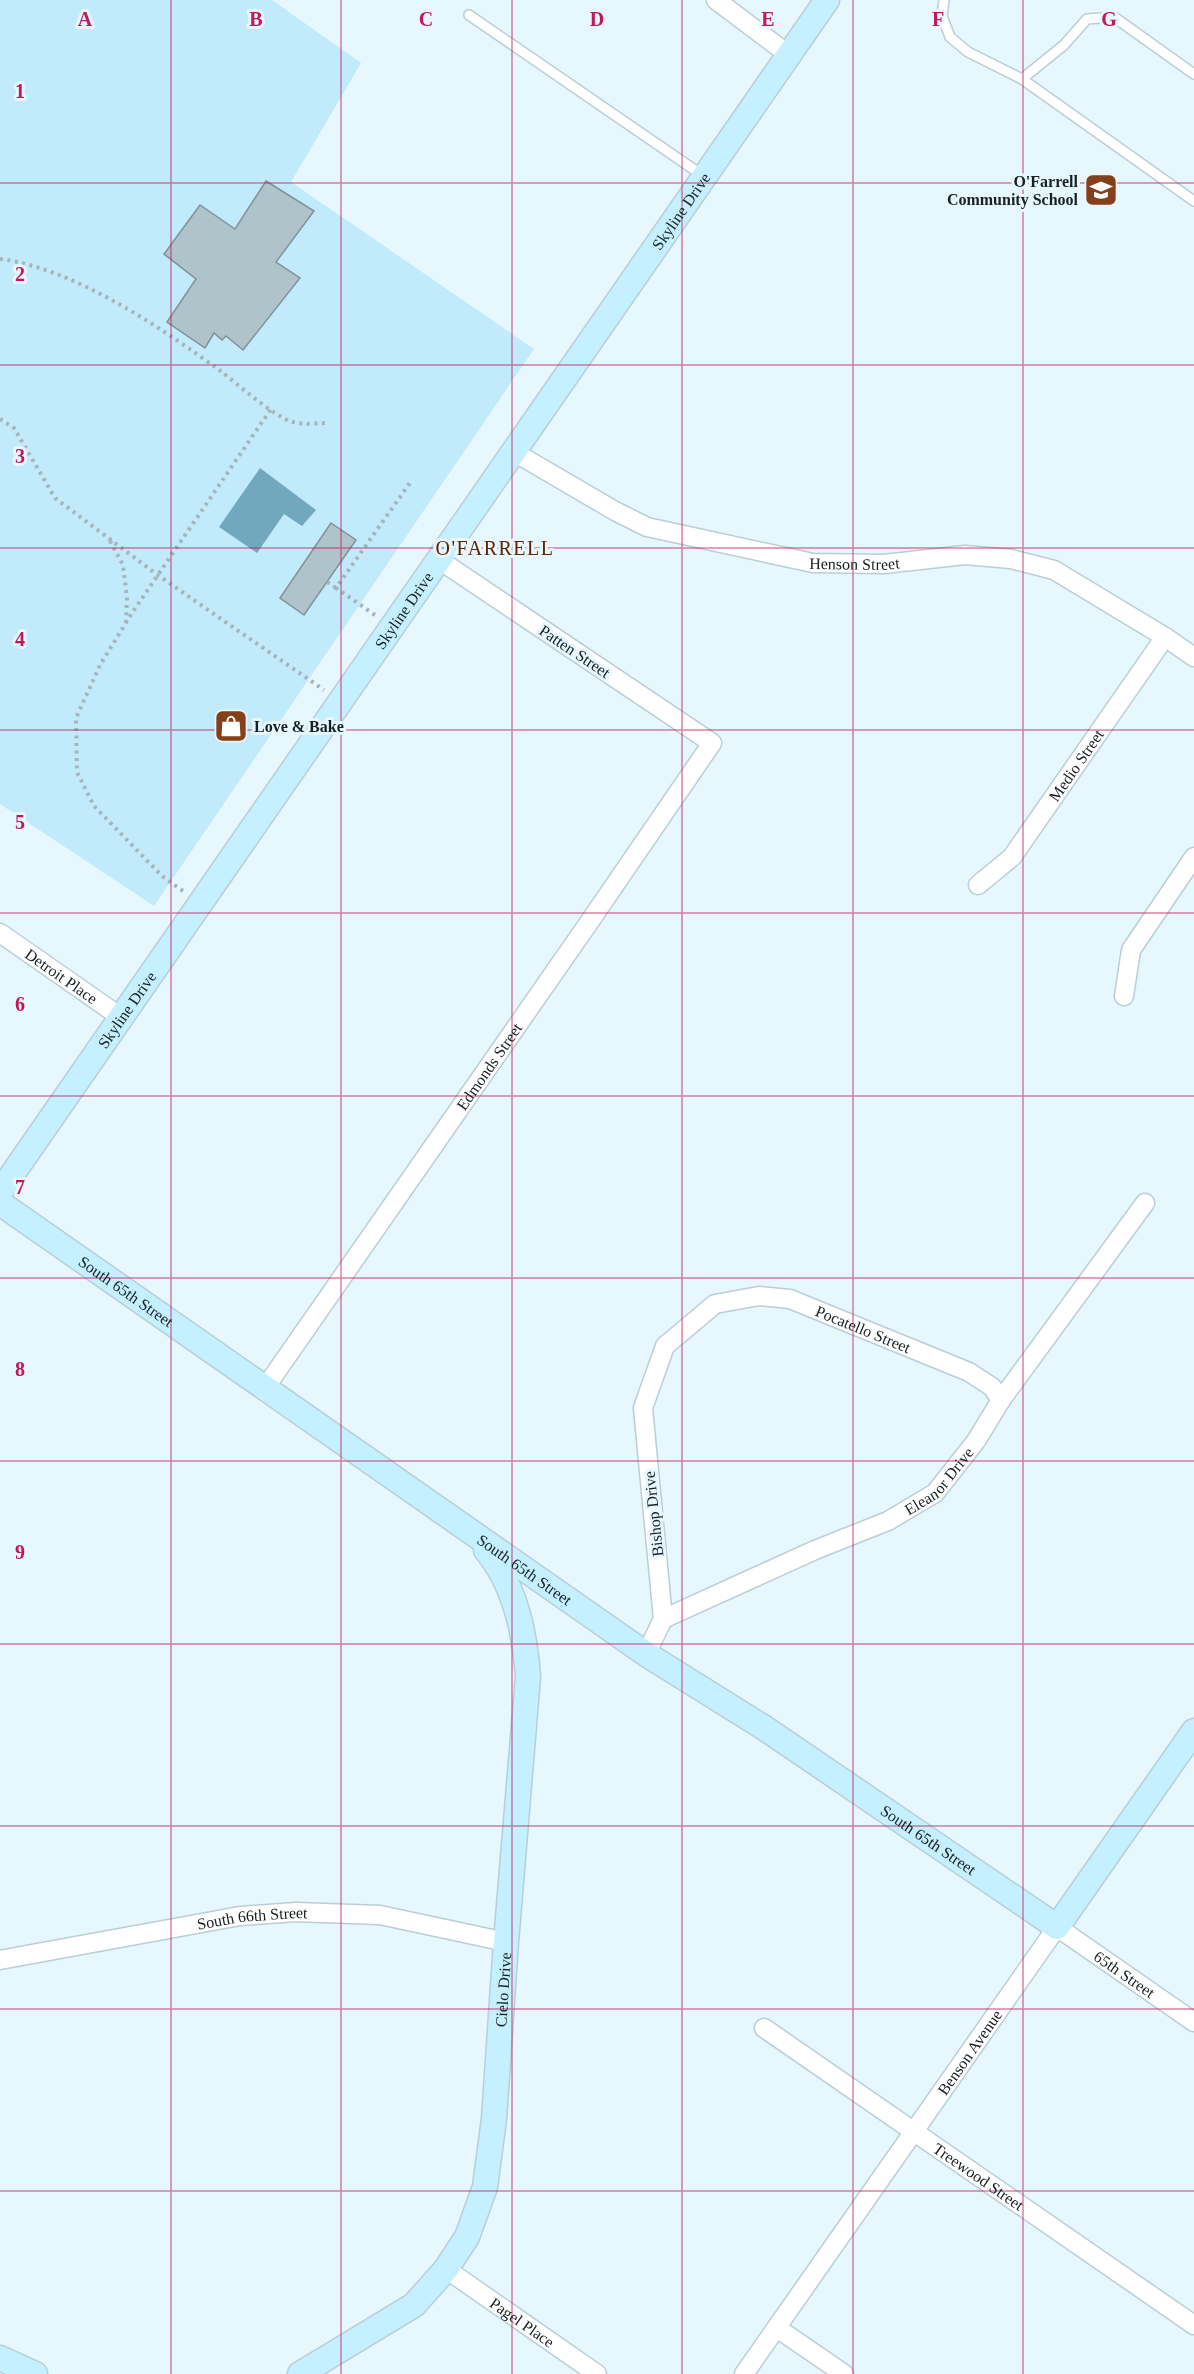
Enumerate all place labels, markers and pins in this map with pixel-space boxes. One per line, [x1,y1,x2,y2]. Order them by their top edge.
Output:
school or university icon: O'Farrell Community School [1083,172,1119,208]
place label: O'Farrell Community School [947,173,1079,209]
shop icon: Love & Bake [213,708,249,744]
place label: Love & Bake [254,718,344,735]

